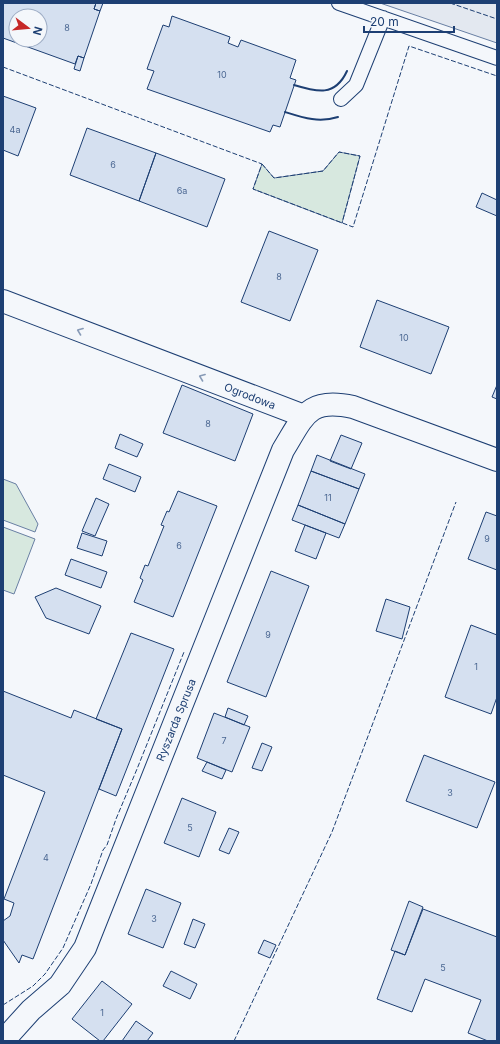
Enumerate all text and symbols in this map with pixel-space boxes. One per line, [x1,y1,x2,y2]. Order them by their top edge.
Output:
north arrow [8,8,48,48]
scale bar [364,8,454,34]
text: 20 m [370,14,399,29]
house number: 8 [64,22,70,33]
text: N [30,25,45,37]
house number: 10 [217,69,227,80]
house number: 4a [10,124,20,135]
house number: 6 [110,159,116,170]
house number: 6a [177,185,187,196]
house number: 8 [276,271,282,282]
one-way arrow [77,327,84,335]
house number: 10 [399,332,409,343]
one-way arrow [198,374,205,382]
street label: Ogrodowa [222,380,278,412]
house number: 8 [205,418,211,429]
house number: 11 [324,492,332,503]
house number: 9 [484,533,490,544]
house number: 6 [176,540,182,551]
house number: 9 [265,629,271,640]
house number: 1 [474,661,478,672]
street label: Ryszarda Sprusa [153,677,199,763]
house number: 7 [221,735,227,746]
house number: 3 [447,787,453,798]
house number: 5 [187,822,193,833]
house number: 4 [43,852,49,863]
house number: 3 [151,913,157,924]
house number: 5 [440,962,446,973]
house number: 1 [100,1007,104,1018]

